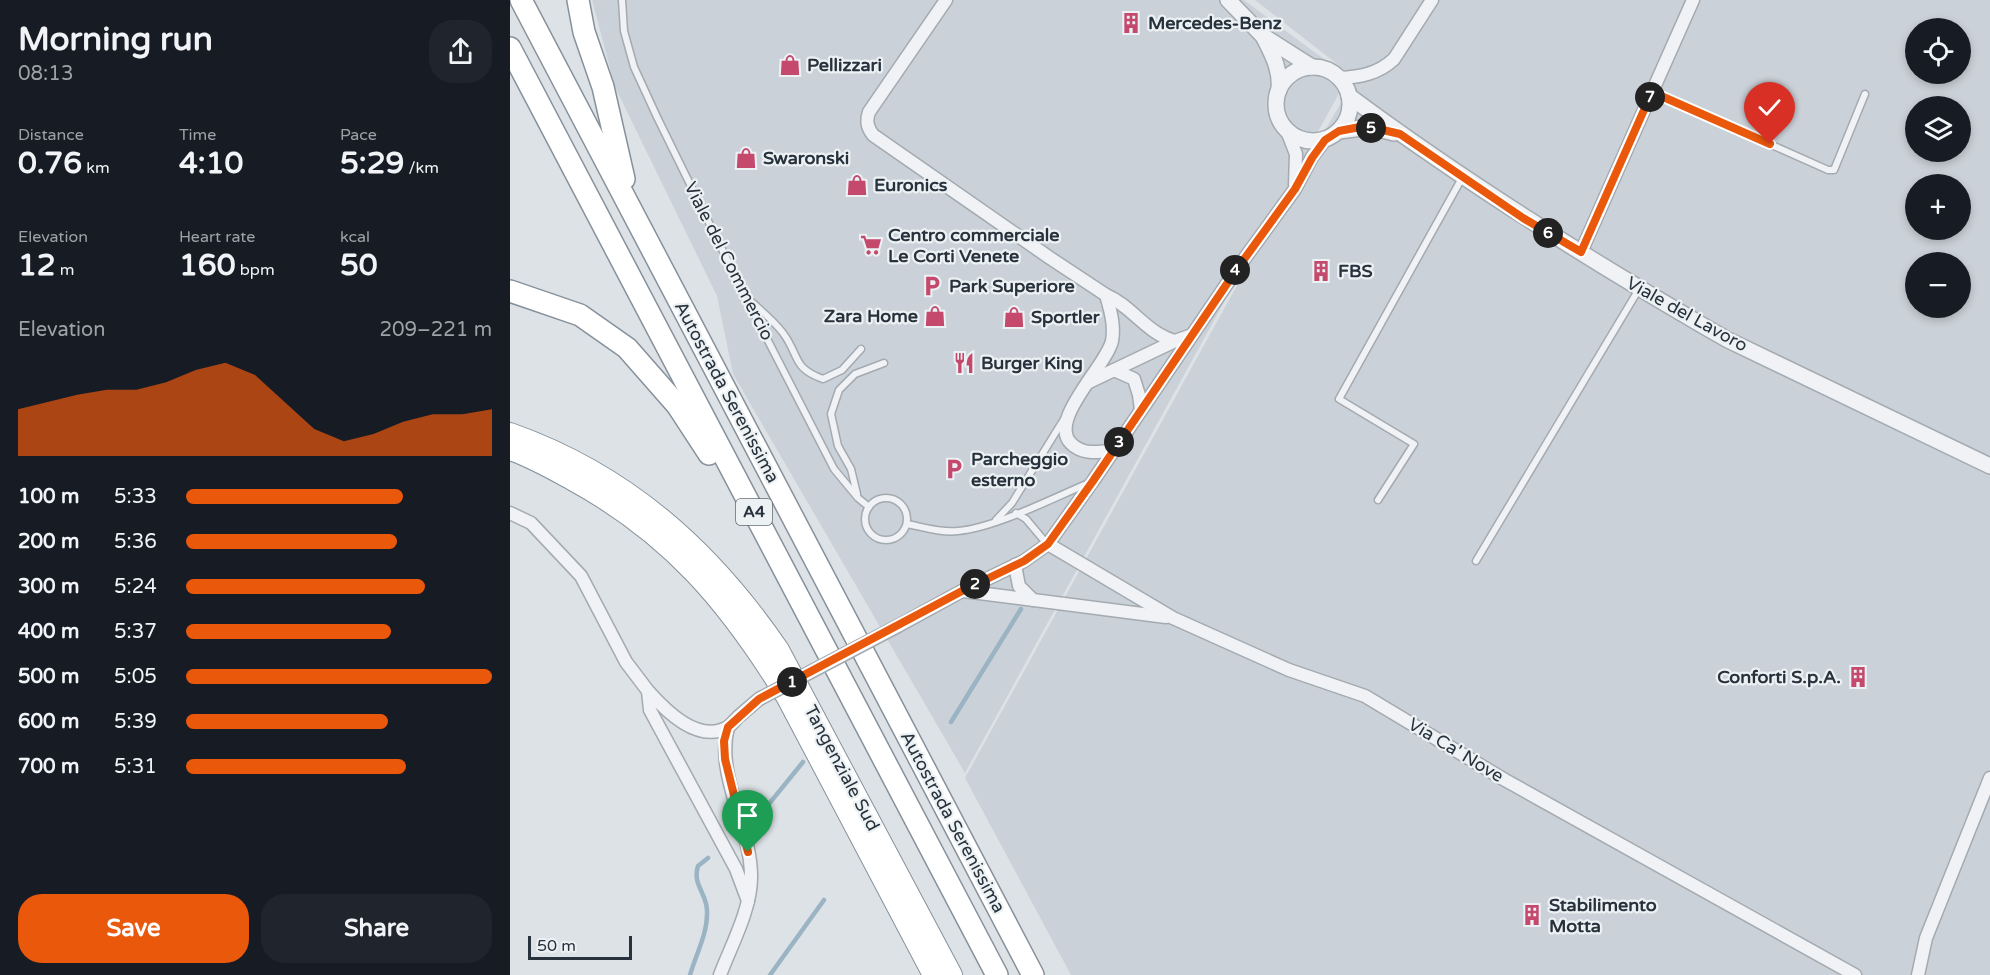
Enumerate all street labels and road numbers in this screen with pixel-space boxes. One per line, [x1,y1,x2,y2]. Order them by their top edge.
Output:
street label: Viale del Commercio [679,178,779,344]
street label: Viale del Lavoro [1623,272,1752,356]
street label: Autostrada Serenissima [670,297,784,487]
road number: A4 [736,499,772,525]
street label: Tangenziale Sud [800,701,884,835]
street label: Via Ca' Nove [1404,713,1508,787]
street label: Autostrada Serenissima [896,727,1010,917]

